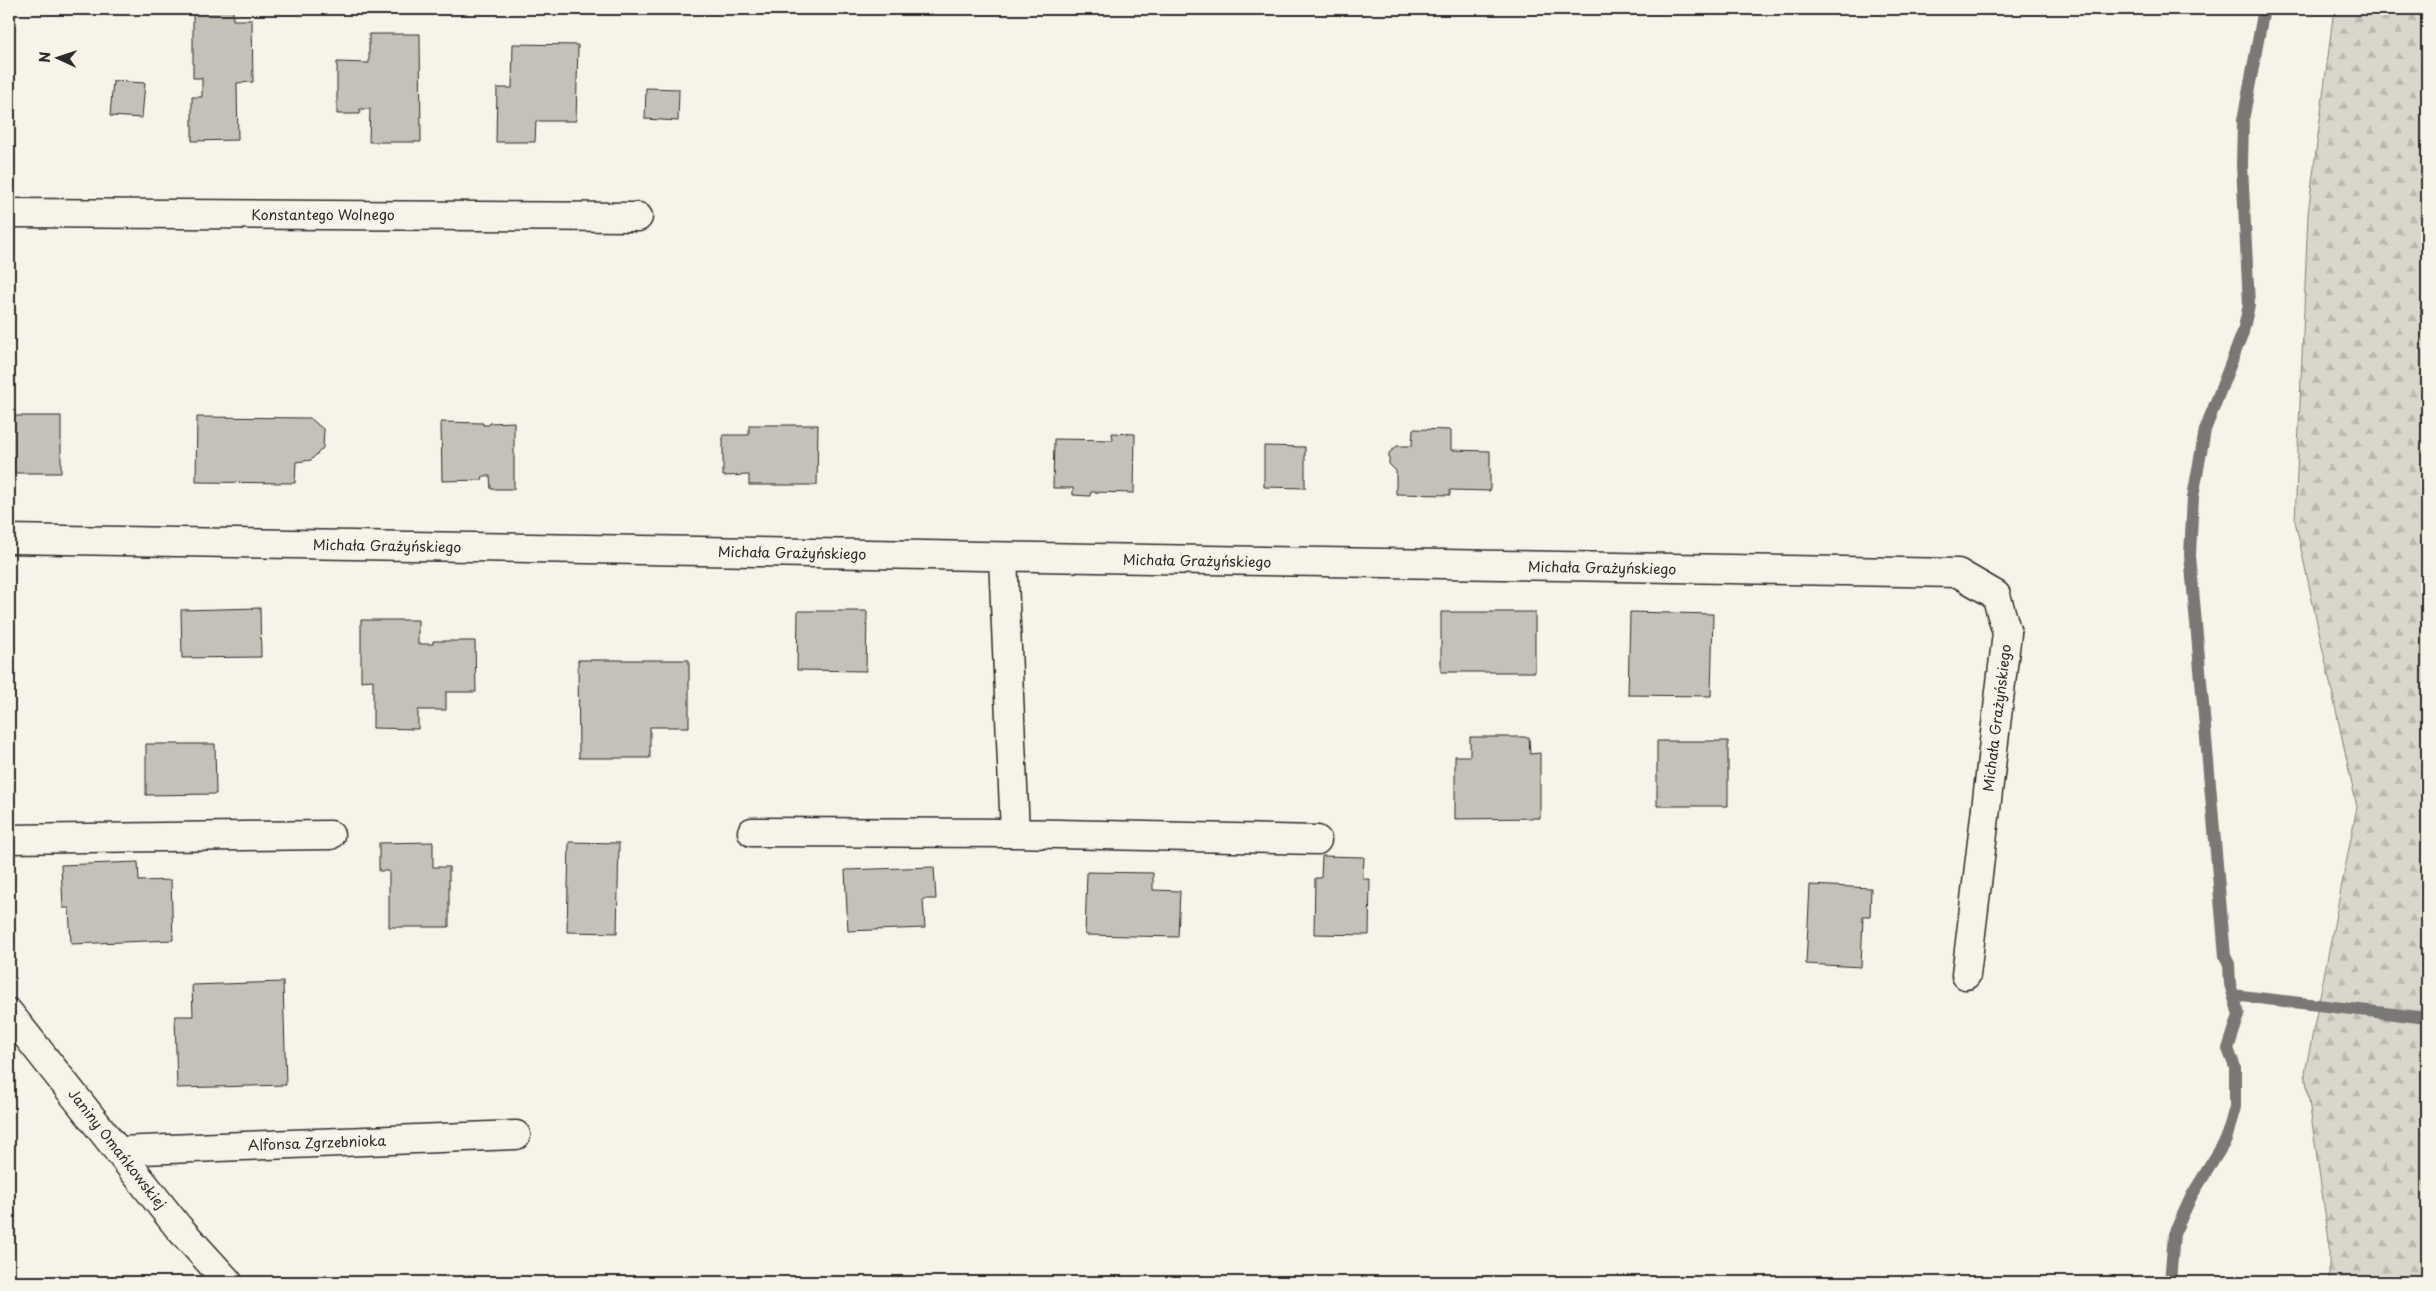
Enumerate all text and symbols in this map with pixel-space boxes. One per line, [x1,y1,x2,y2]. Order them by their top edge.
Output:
north arrow [32,32,82,82]
text: N [34,51,55,63]
street label: Konstantego Wolnego [251,204,395,225]
street label: Michała Grażyńskiego [313,534,462,557]
street label: Michała Grażyńskiego [718,541,867,564]
street label: Michała Grażyńskiego [1123,549,1272,572]
street label: Michała Grażyńskiego [1528,556,1677,579]
street label: Michała Grażyńskiego [1977,643,2016,793]
street label: Janiny Omańkowskiej [64,1084,171,1214]
street label: Alfonsa Zgrzebnioka [247,1130,387,1155]

